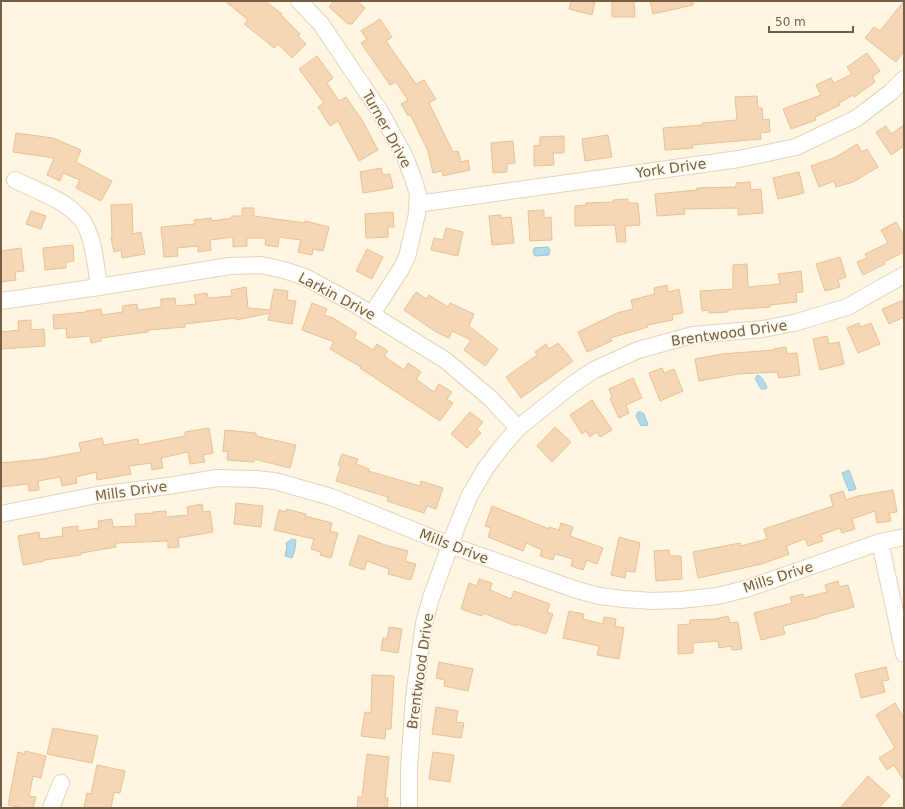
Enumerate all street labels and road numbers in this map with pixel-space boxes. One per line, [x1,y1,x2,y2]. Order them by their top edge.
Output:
street label: Turner Drive [359,87,415,170]
street label: York Drive [634,155,707,181]
street label: Larkin Drive [296,269,378,323]
street label: Brentwood Drive [670,317,788,349]
street label: Mills Drive [94,478,168,504]
street label: Mills Drive [417,525,491,567]
street label: Mills Drive [741,558,815,596]
street label: Brentwood Drive [404,612,436,730]

